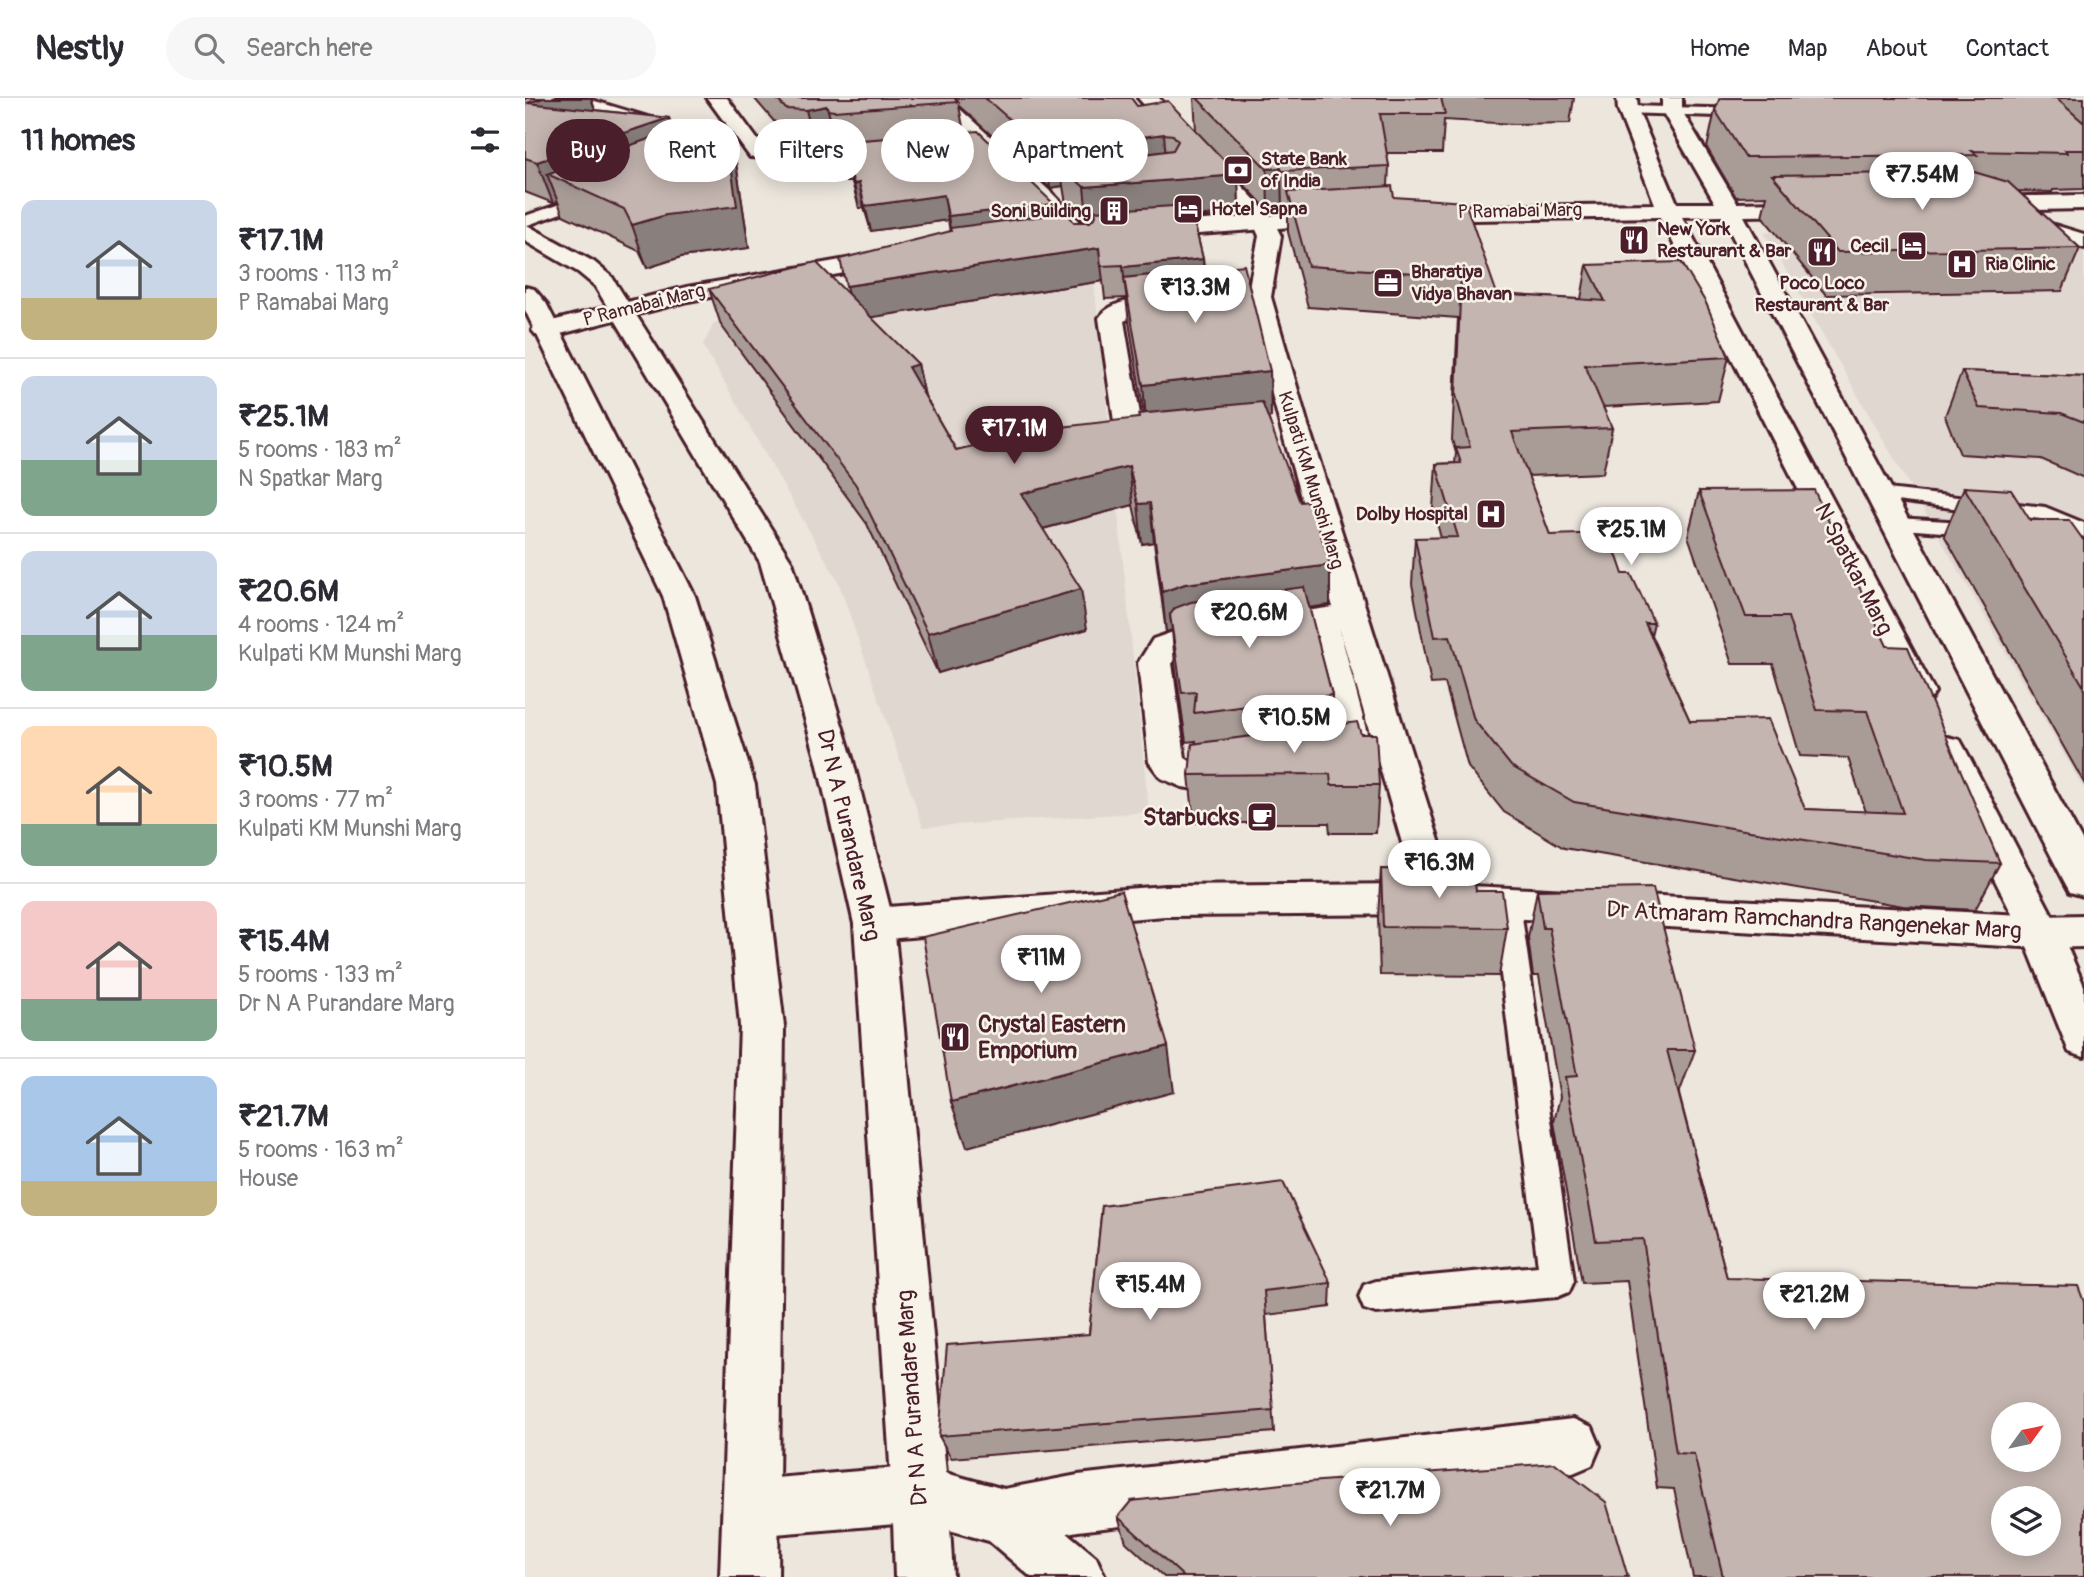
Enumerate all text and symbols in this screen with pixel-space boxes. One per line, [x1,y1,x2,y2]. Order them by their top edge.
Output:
search box [166,17,656,80]
text: Nestly [35,28,124,69]
icon: search [190,29,228,67]
text: Search here [246,32,373,64]
text: Home [1689,34,1750,63]
text: Map [1788,34,1828,63]
text: About [1866,34,1928,63]
text: Contact [1966,34,2049,63]
chip: Buy [546,119,630,182]
chip: Rent [644,119,740,182]
chip: Filters [754,119,867,182]
chip: New [881,119,974,182]
chip: Apartment [988,119,1148,182]
icon: filters [466,121,504,159]
text: 11 homes [21,122,135,159]
place label: State Bank of India [1260,147,1348,193]
pin: ₹7.54M [1865,152,1979,212]
bank icon: State Bank of India [1221,153,1255,187]
text: ₹7.54M [1885,160,1959,189]
hotel icon: Hotel Sapna [1171,192,1205,226]
building icon: Soni Building [1097,194,1131,228]
place label: Hotel Sapna [1211,197,1308,221]
street label: P Ramabai Marg [1457,198,1583,224]
place label: Soni Building [991,199,1091,223]
place label: New York Restaurant & Bar [1657,217,1792,263]
text: ₹17.1M [238,222,324,259]
restaurant icon: New York Restaurant & Bar [1617,223,1651,257]
icon: home [77,228,161,312]
hotel icon: Cecil [1895,229,1929,263]
place label: Cecil [1850,234,1889,258]
restaurant icon: Poco Loco Restaurant & Bar [1805,235,1839,269]
hospital icon: Ria Clinic [1945,247,1979,281]
place label: Ria Clinic [1985,252,2056,276]
text: 3 rooms · 113 m² [238,259,399,288]
place label: Bharatiya Vidya Bhavan [1411,260,1512,306]
pin: ₹13.3M [1138,266,1252,325]
office icon: Bharatiya Vidya Bhavan [1371,266,1405,300]
place label: Poco Loco Restaurant & Bar [1755,271,1889,317]
text: ₹13.3M [1160,273,1230,302]
street label: P Ramabai Marg [581,278,707,332]
text: P Ramabai Marg [238,288,389,317]
street label: Kulpati KM Munshi Marg [1273,388,1349,572]
text: ₹25.1M [238,398,329,435]
icon: home [77,404,161,488]
pin: ₹17.1M [957,406,1071,466]
text: ₹17.1M [981,414,1047,443]
text: 5 rooms · 183 m² [238,435,402,464]
text: N Spatkar Marg [238,464,383,493]
hospital icon: Dolby Hospital [1474,497,1508,531]
street label: N Spatkar Marg [1808,498,1900,640]
place label: Dolby Hospital [1356,502,1468,526]
pin: ₹25.1M [1574,508,1688,567]
text: ₹25.1M [1596,515,1666,544]
text: ₹20.6M [238,573,339,610]
icon: home [77,579,161,663]
pin: ₹20.6M [1192,590,1306,650]
text: ₹20.6M [1210,598,1288,627]
text: 4 rooms · 124 m² [238,610,404,639]
text: Kulpati KM Munshi Marg [238,639,462,668]
pin: ₹10.5M [1237,696,1351,755]
text: ₹10.5M [1258,703,1330,732]
street label: Dr N A Purandare Marg [811,726,887,944]
text: ₹10.5M [238,748,333,785]
icon: home [77,754,161,838]
text: 3 rooms · 77 m² [238,785,393,814]
cafe icon: Starbucks [1245,800,1279,834]
place label: Starbucks [1143,803,1240,832]
text: Kulpati KM Munshi Marg [238,814,462,843]
pin: ₹16.3M [1382,840,1496,900]
text: ₹16.3M [1404,848,1474,877]
street label: Dr Atmaram Ramchandra Rangenekar Marg [1606,895,2022,945]
text: ₹15.4M [238,923,330,960]
icon: home [77,929,161,1013]
pin: ₹11M [1000,936,1082,995]
text: ₹11M [1017,943,1065,972]
text: 5 rooms · 133 m² [238,960,403,989]
text: Dr N A Purandare Marg [238,989,455,1018]
place label: Crystal Eastern Emporium [978,1010,1126,1065]
restaurant icon: Crystal Eastern Emporium [938,1020,972,1054]
text: ₹21.7M [238,1098,329,1135]
icon: home [77,1104,161,1188]
text: 5 rooms · 163 m² [238,1135,404,1164]
text: House [238,1164,298,1193]
pin: ₹15.4M [1093,1262,1207,1322]
text: ₹15.4M [1115,1270,1185,1299]
pin: ₹21.2M [1757,1272,1871,1332]
text: ₹21.2M [1779,1280,1849,1309]
street label: Dr N A Purandare Marg [890,1289,934,1507]
north arrow [1991,1402,2061,1472]
map controls [1991,1402,2061,1556]
pin: ₹21.7M [1333,1468,1447,1528]
text: ₹21.7M [1355,1476,1425,1505]
button: layers [1991,1486,2061,1556]

